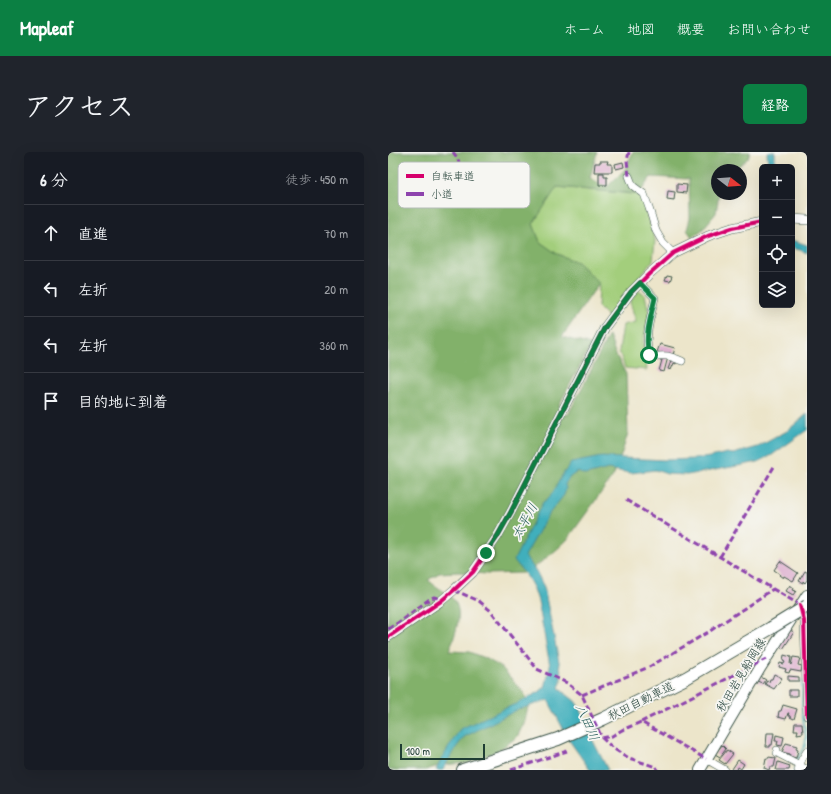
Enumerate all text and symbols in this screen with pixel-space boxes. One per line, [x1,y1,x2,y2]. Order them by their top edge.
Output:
text: Mapleaf [20,15,74,41]
text: ホーム [564,19,605,38]
text: 地図 [627,19,655,38]
text: 概要 [677,19,705,38]
text: お問い合わせ [727,19,811,38]
button: 経路 [743,84,807,124]
text: アクセス [24,87,134,125]
legend [398,162,530,208]
north arrow [711,164,747,200]
map controls [759,164,795,308]
button: + [759,164,795,200]
text: 6 分 [40,168,68,191]
text: 自転車道 [431,169,475,183]
text: 徒歩 · 450 m [285,170,348,188]
text: 小道 [431,187,453,201]
button: − [759,200,795,236]
icon: ahead [40,222,62,244]
text: 直進 [78,223,108,244]
text: 70 m [324,224,348,242]
button: locate [759,236,795,272]
button: layers [759,272,795,308]
icon: left [40,278,62,300]
text: 左折 [78,279,108,300]
text: 20 m [324,280,348,298]
icon: left [40,334,62,356]
text: 左折 [78,335,108,356]
text: 360 m [319,336,348,354]
route start [640,346,658,364]
icon: arrive [40,390,62,412]
text: 目的地に到着 [78,391,168,412]
water label: 太平川 [507,500,541,542]
route end [477,544,495,562]
street label: 秋田岩見船岡線 [712,634,769,715]
street label: 秋田自動車道 [605,677,677,724]
water label: 八田川 [572,701,604,743]
scale bar [400,742,485,761]
text: 100 m [406,744,430,758]

